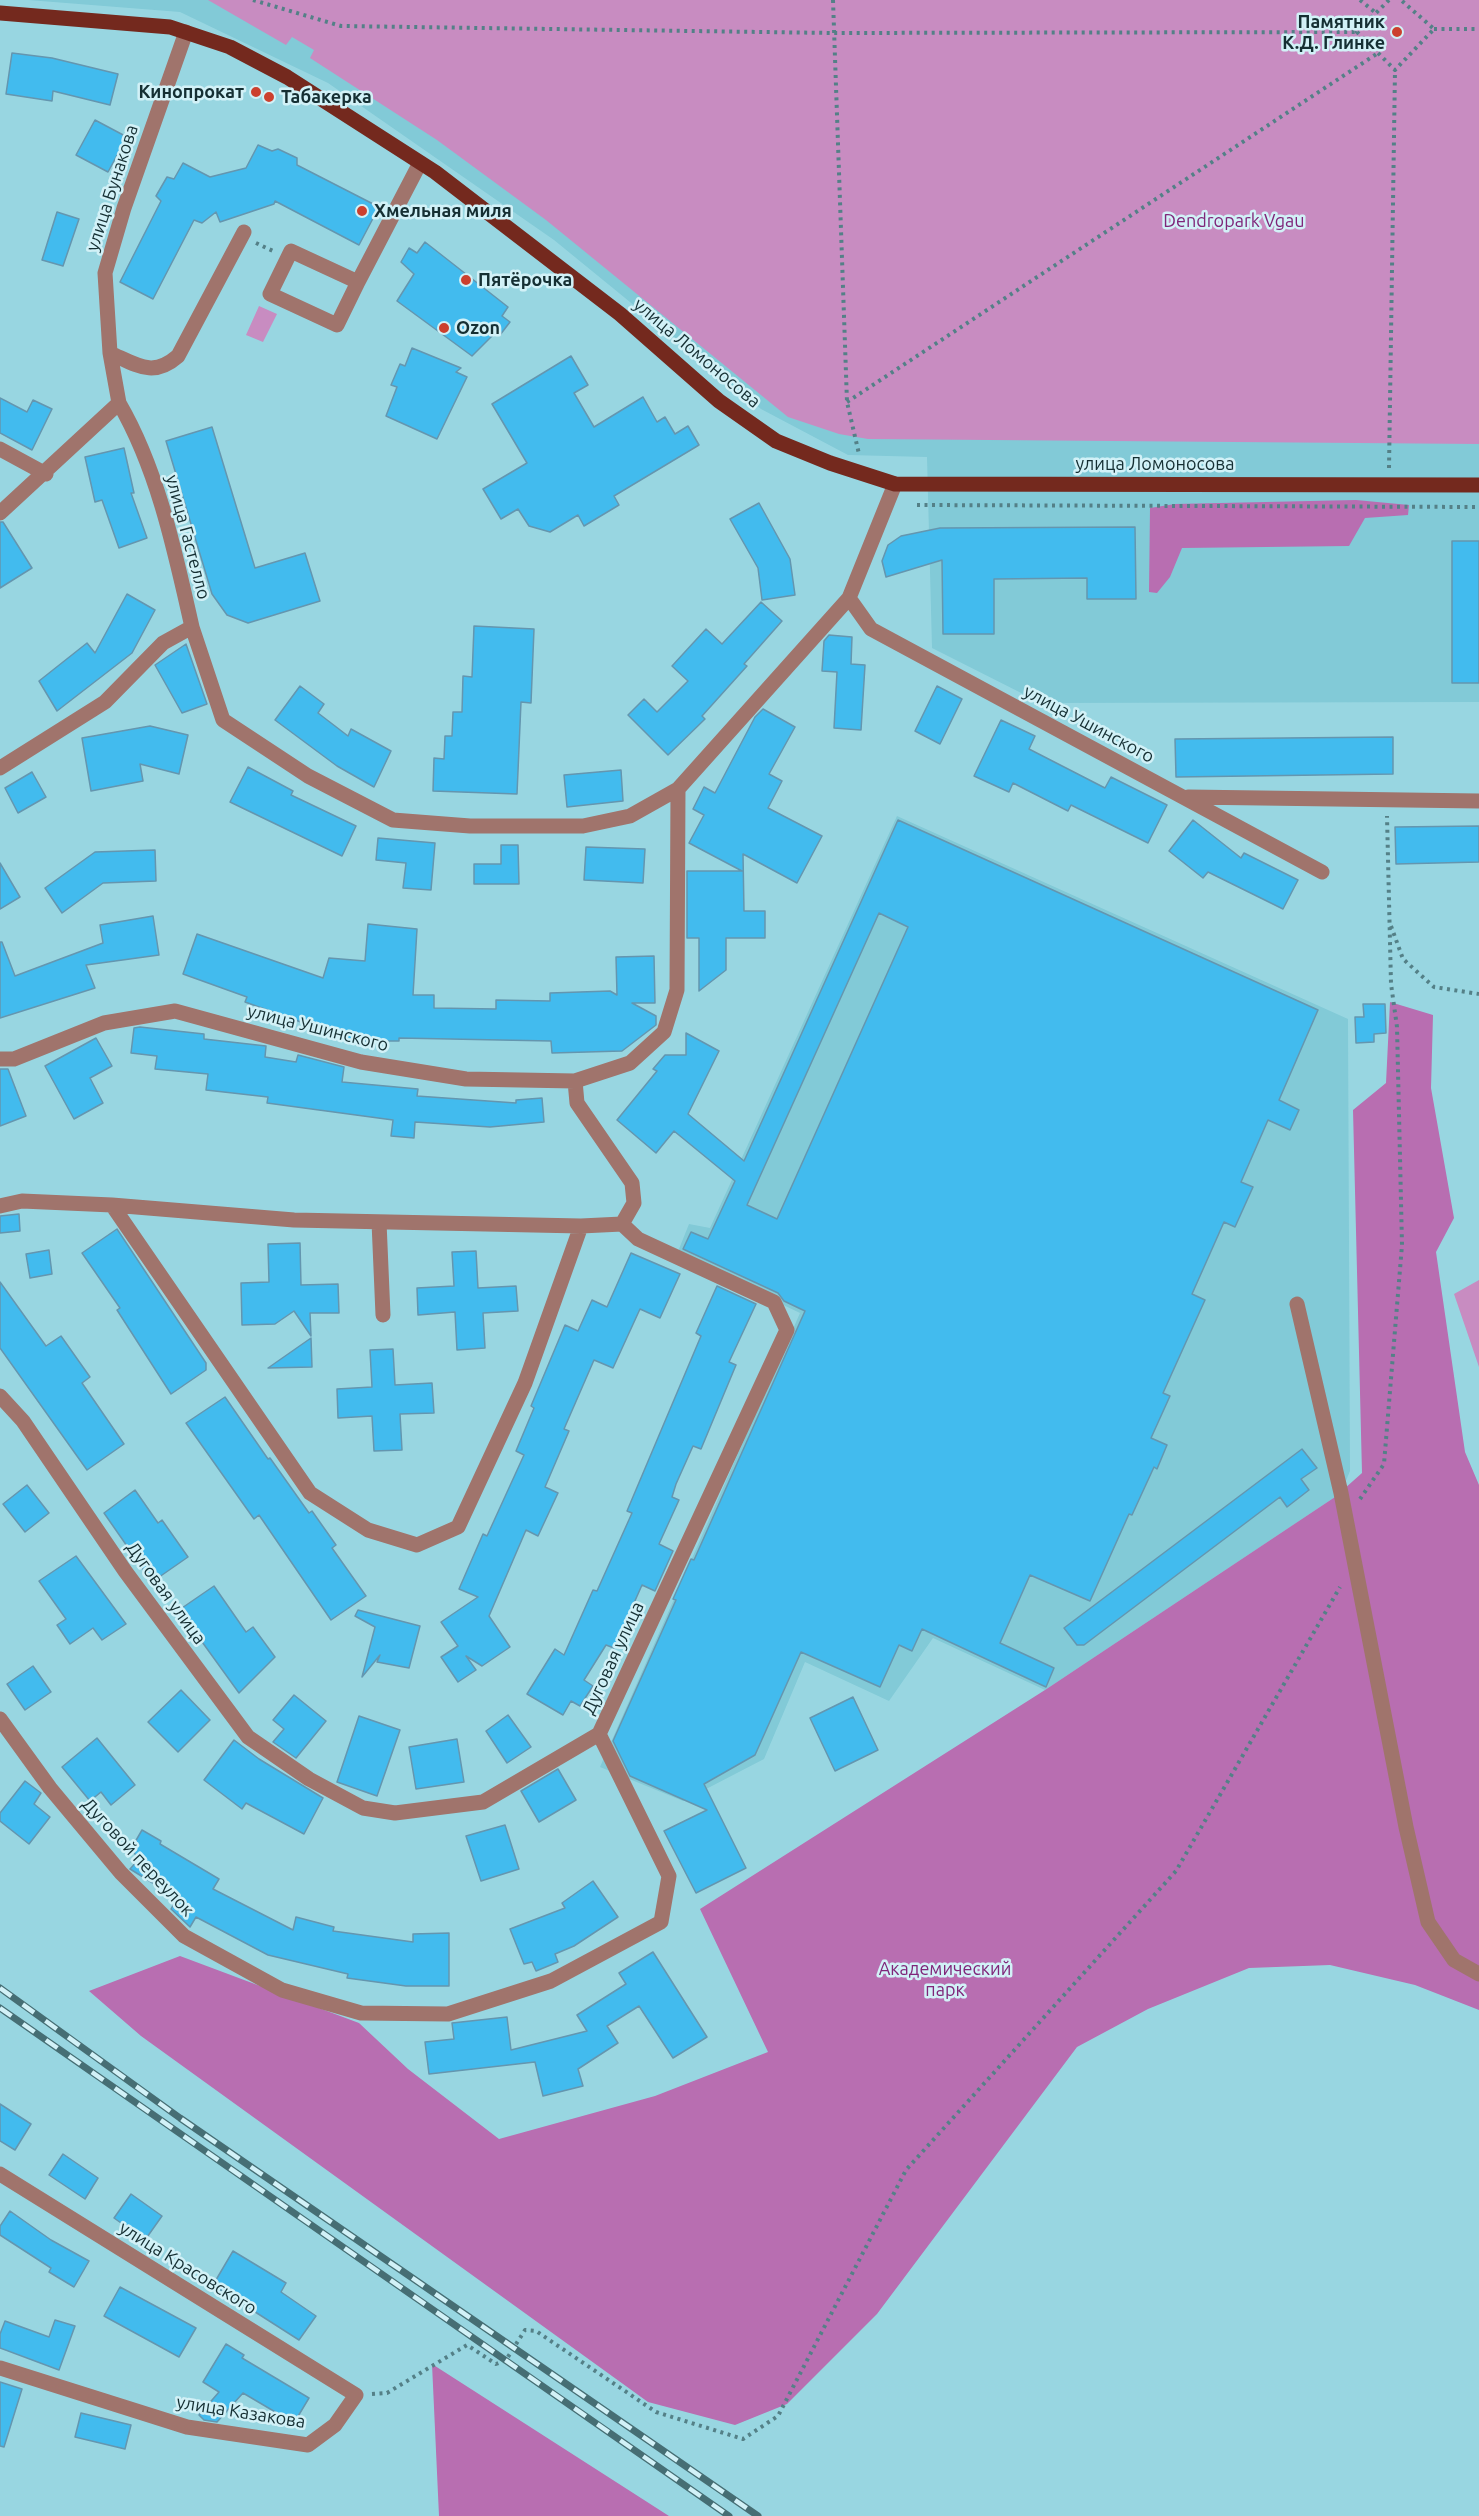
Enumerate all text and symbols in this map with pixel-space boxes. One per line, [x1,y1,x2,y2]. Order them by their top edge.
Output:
place label: Памятник К.Д. Глинке [1282,11,1385,54]
marker: Памятник К.Д. Глинке [1390,25,1404,39]
place label: Кинопрокат [138,81,244,103]
marker: Кинопрокат [249,85,263,99]
place label: Табакерка [281,86,372,108]
marker: Табакерка [262,90,276,104]
street label: улица Бунакова [81,122,143,254]
place label: Хмельная миля [374,200,512,222]
marker: Хмельная миля [355,204,369,218]
park label: Dendropark Vgau [1163,210,1305,232]
place label: Пятёрочка [478,269,572,291]
marker: Пятёрочка [459,273,473,287]
street label: улица Ломоносова [629,294,765,412]
place label: Ozon [456,317,500,339]
marker: Ozon [437,321,451,335]
street label: улица Ломоносова [1075,453,1235,475]
street label: улица Гастелло [161,472,215,602]
street label: улица Ушинского [1020,680,1158,768]
street label: улица Ушинского [245,1000,391,1056]
street label: Дуговая улица [121,1537,211,1649]
street label: Дуговая улица [577,1598,649,1718]
street label: Дуговой переулок [78,1793,198,1921]
park label: Академический парк [879,1958,1011,2000]
street label: улица Красовского [115,2217,261,2319]
street label: улица Казакова [175,2391,307,2433]

